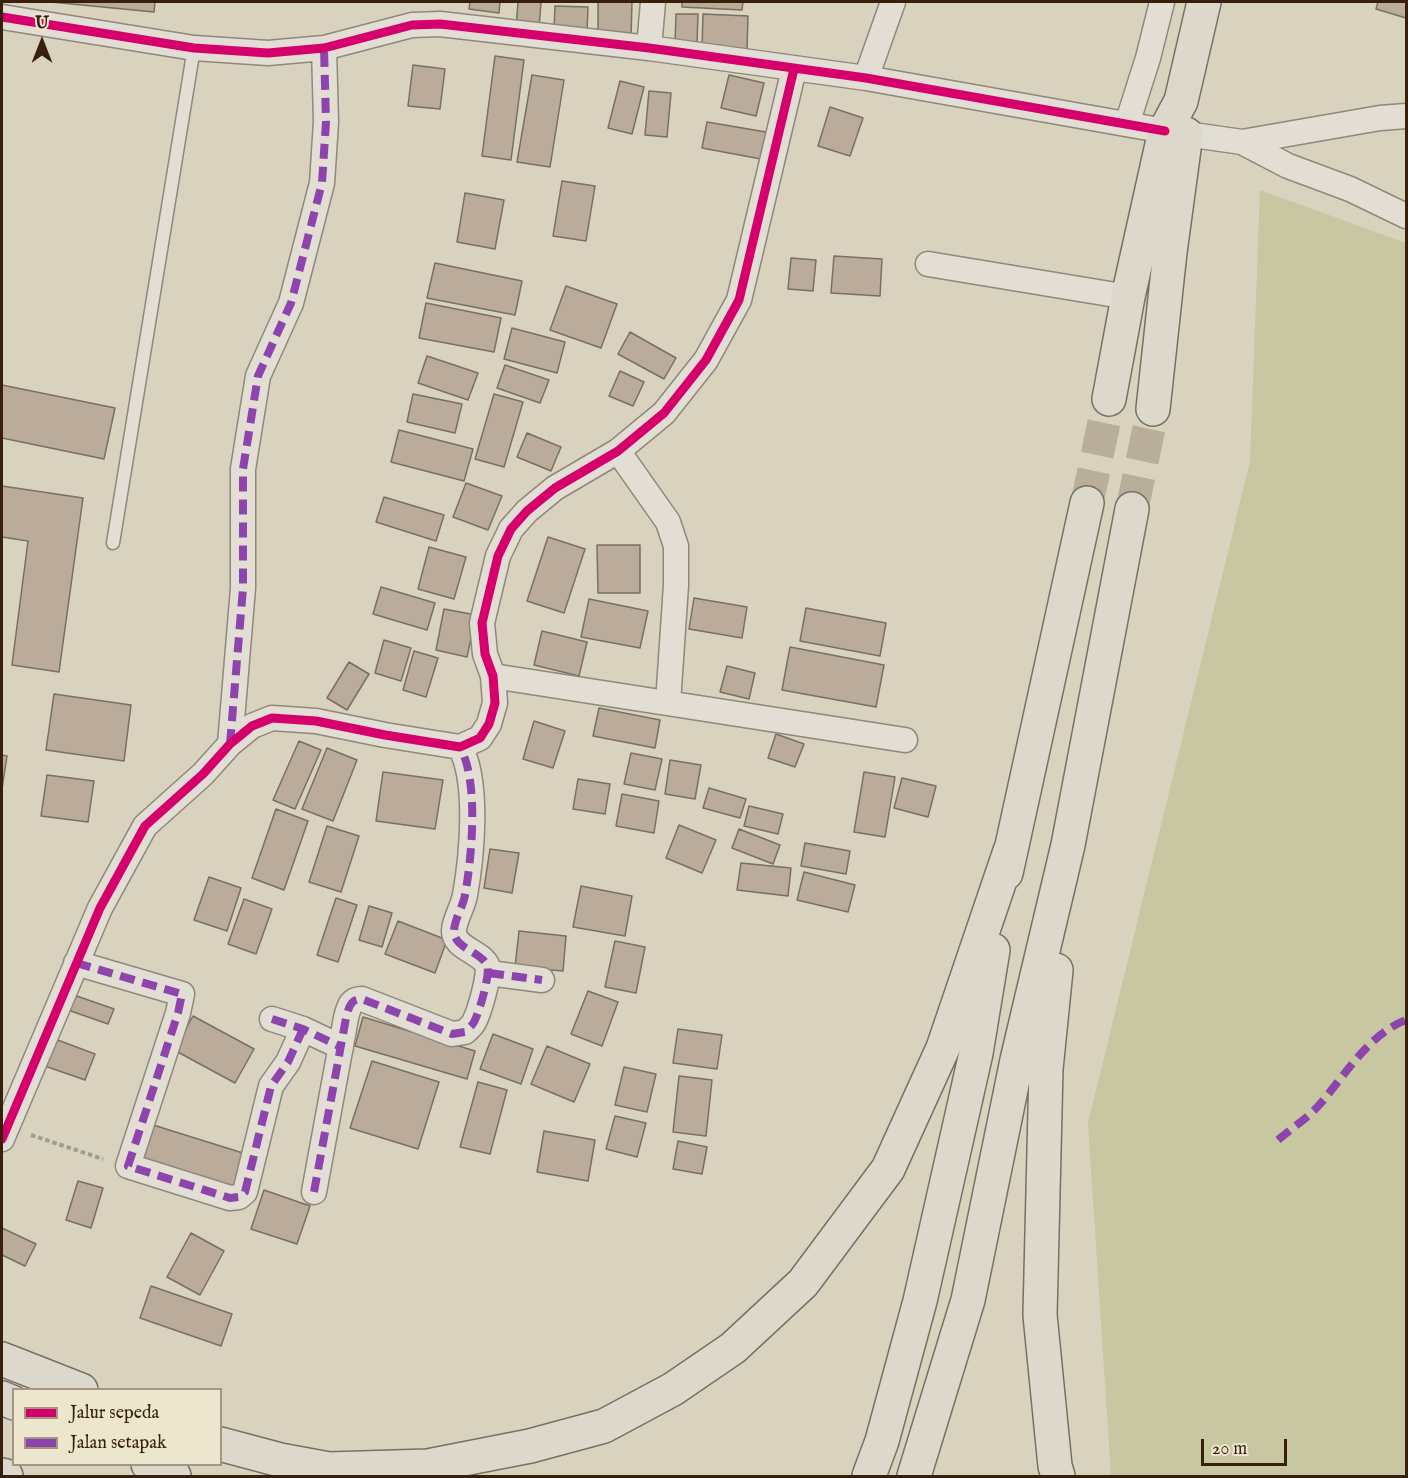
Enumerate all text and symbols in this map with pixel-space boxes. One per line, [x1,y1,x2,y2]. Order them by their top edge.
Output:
north arrow [12,12,72,72]
text: U [35,14,49,34]
legend [12,1388,222,1466]
text: Jalur sepeda [70,1402,159,1425]
scale bar [1204,1427,1290,1465]
text: Jalan setapak [70,1432,167,1455]
text: 20 m [1212,1438,1247,1461]

